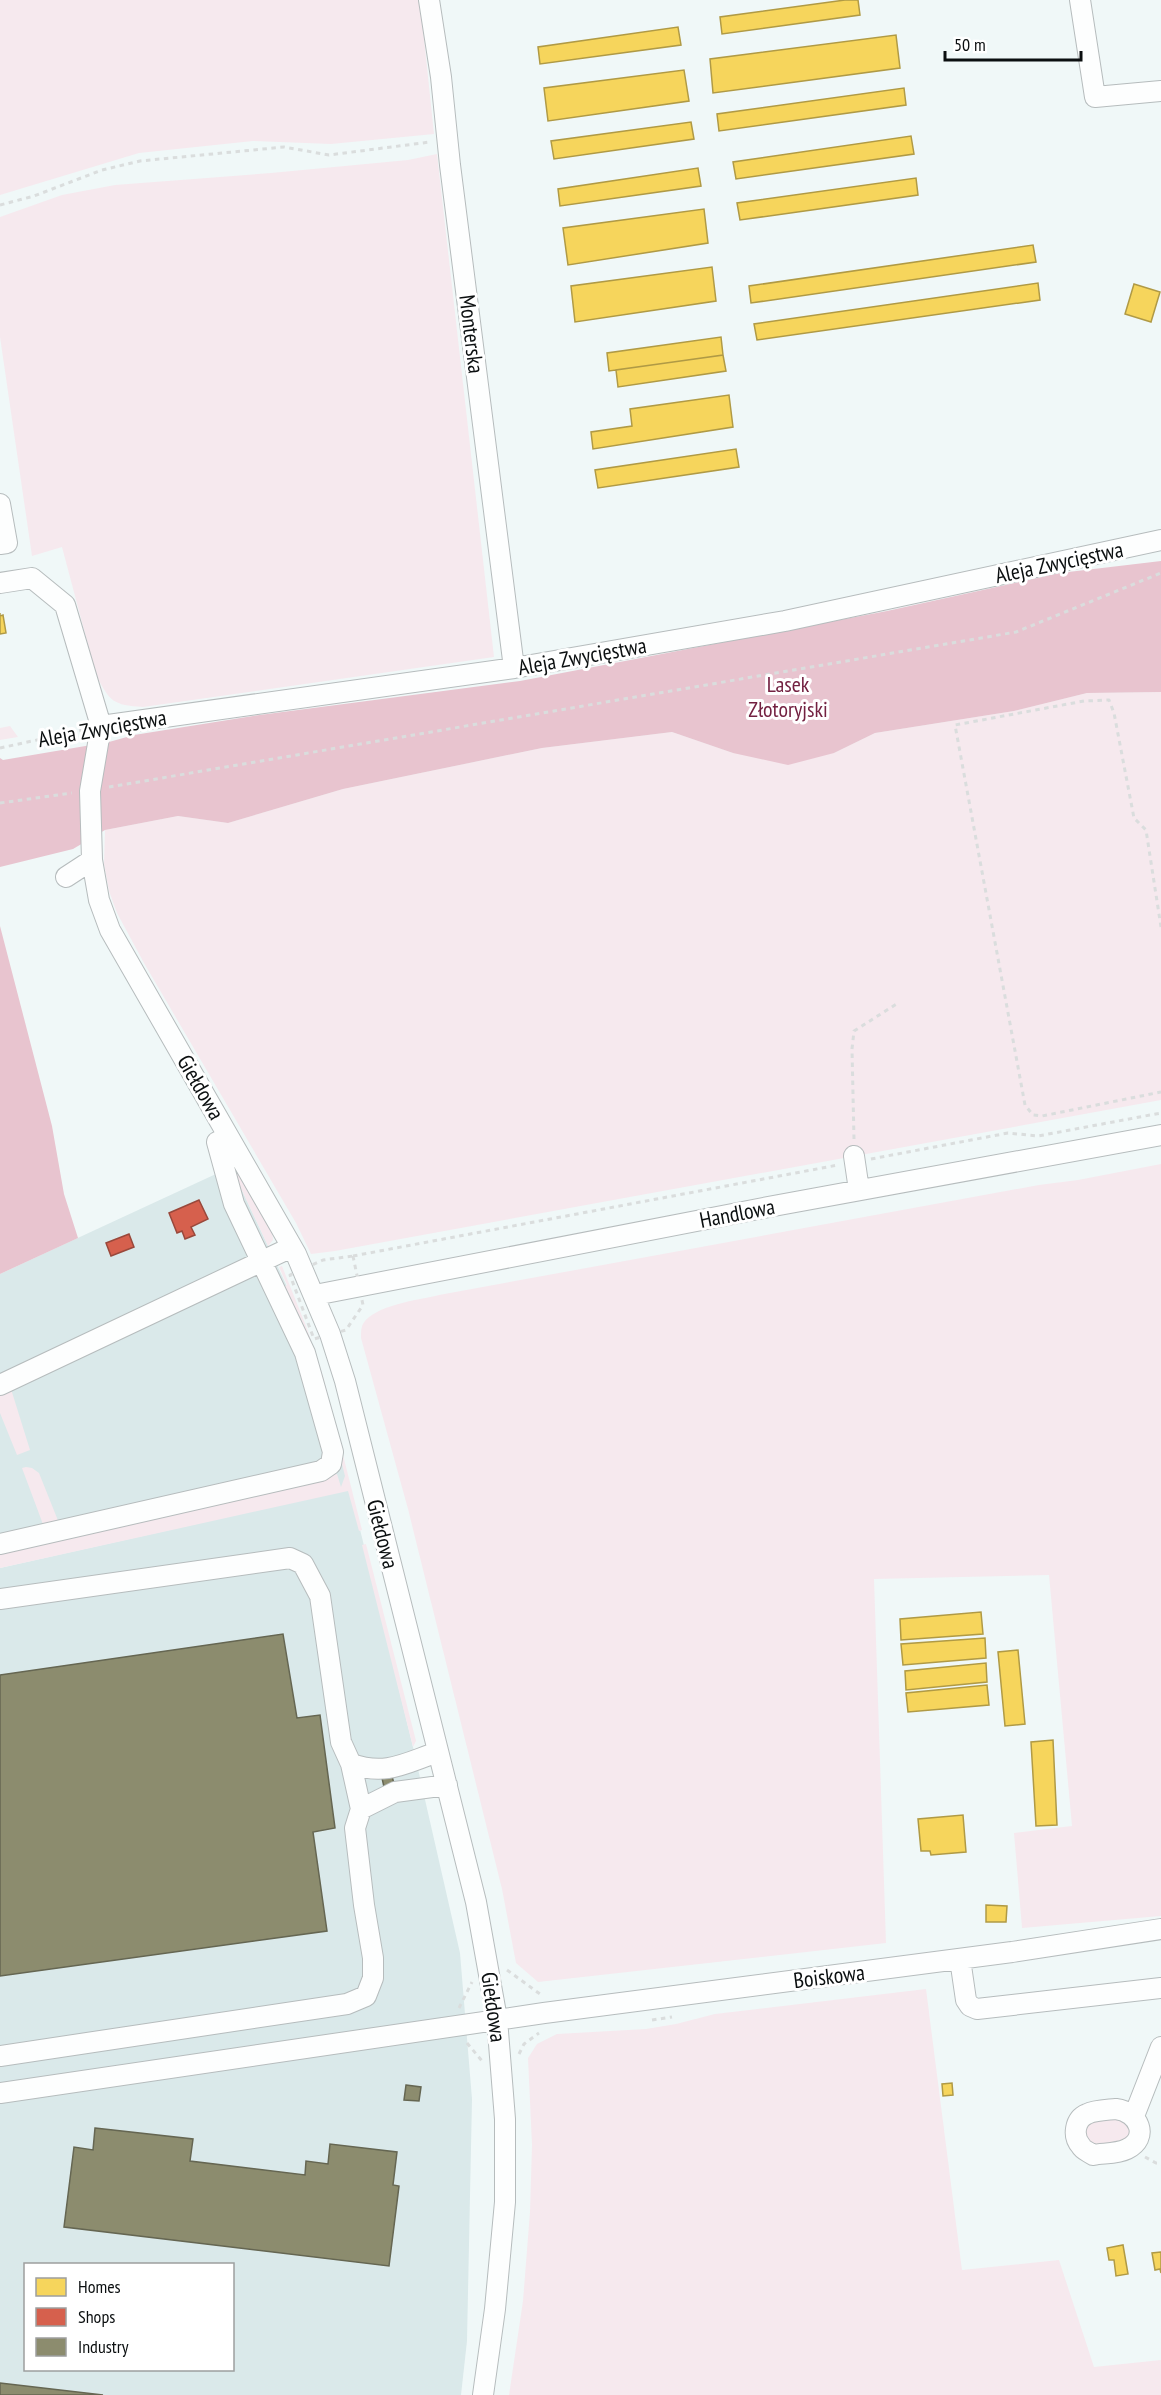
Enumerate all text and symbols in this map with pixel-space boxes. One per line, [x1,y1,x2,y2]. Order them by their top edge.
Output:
scale bar [945,24,1082,62]
text: 50 m [954,33,986,56]
street label: Monterska [453,293,491,375]
street label: Aleja Zwycięstwa [993,535,1125,589]
street label: Aleja Zwycięstwa [516,631,648,681]
park label: Lasek Złotoryjski [748,670,828,723]
street label: Aleja Zwycięstwa [36,703,168,753]
street label: Giełdowa [171,1049,231,1125]
street label: Handlowa [697,1192,777,1234]
street label: Giełdowa [361,1496,405,1572]
street label: Boiskowa [792,1958,866,1994]
street label: Giełdowa [475,1970,513,2044]
legend [24,2263,234,2371]
text: Homes [78,2275,121,2298]
text: Shops [78,2305,115,2328]
text: Industry [78,2335,129,2358]

